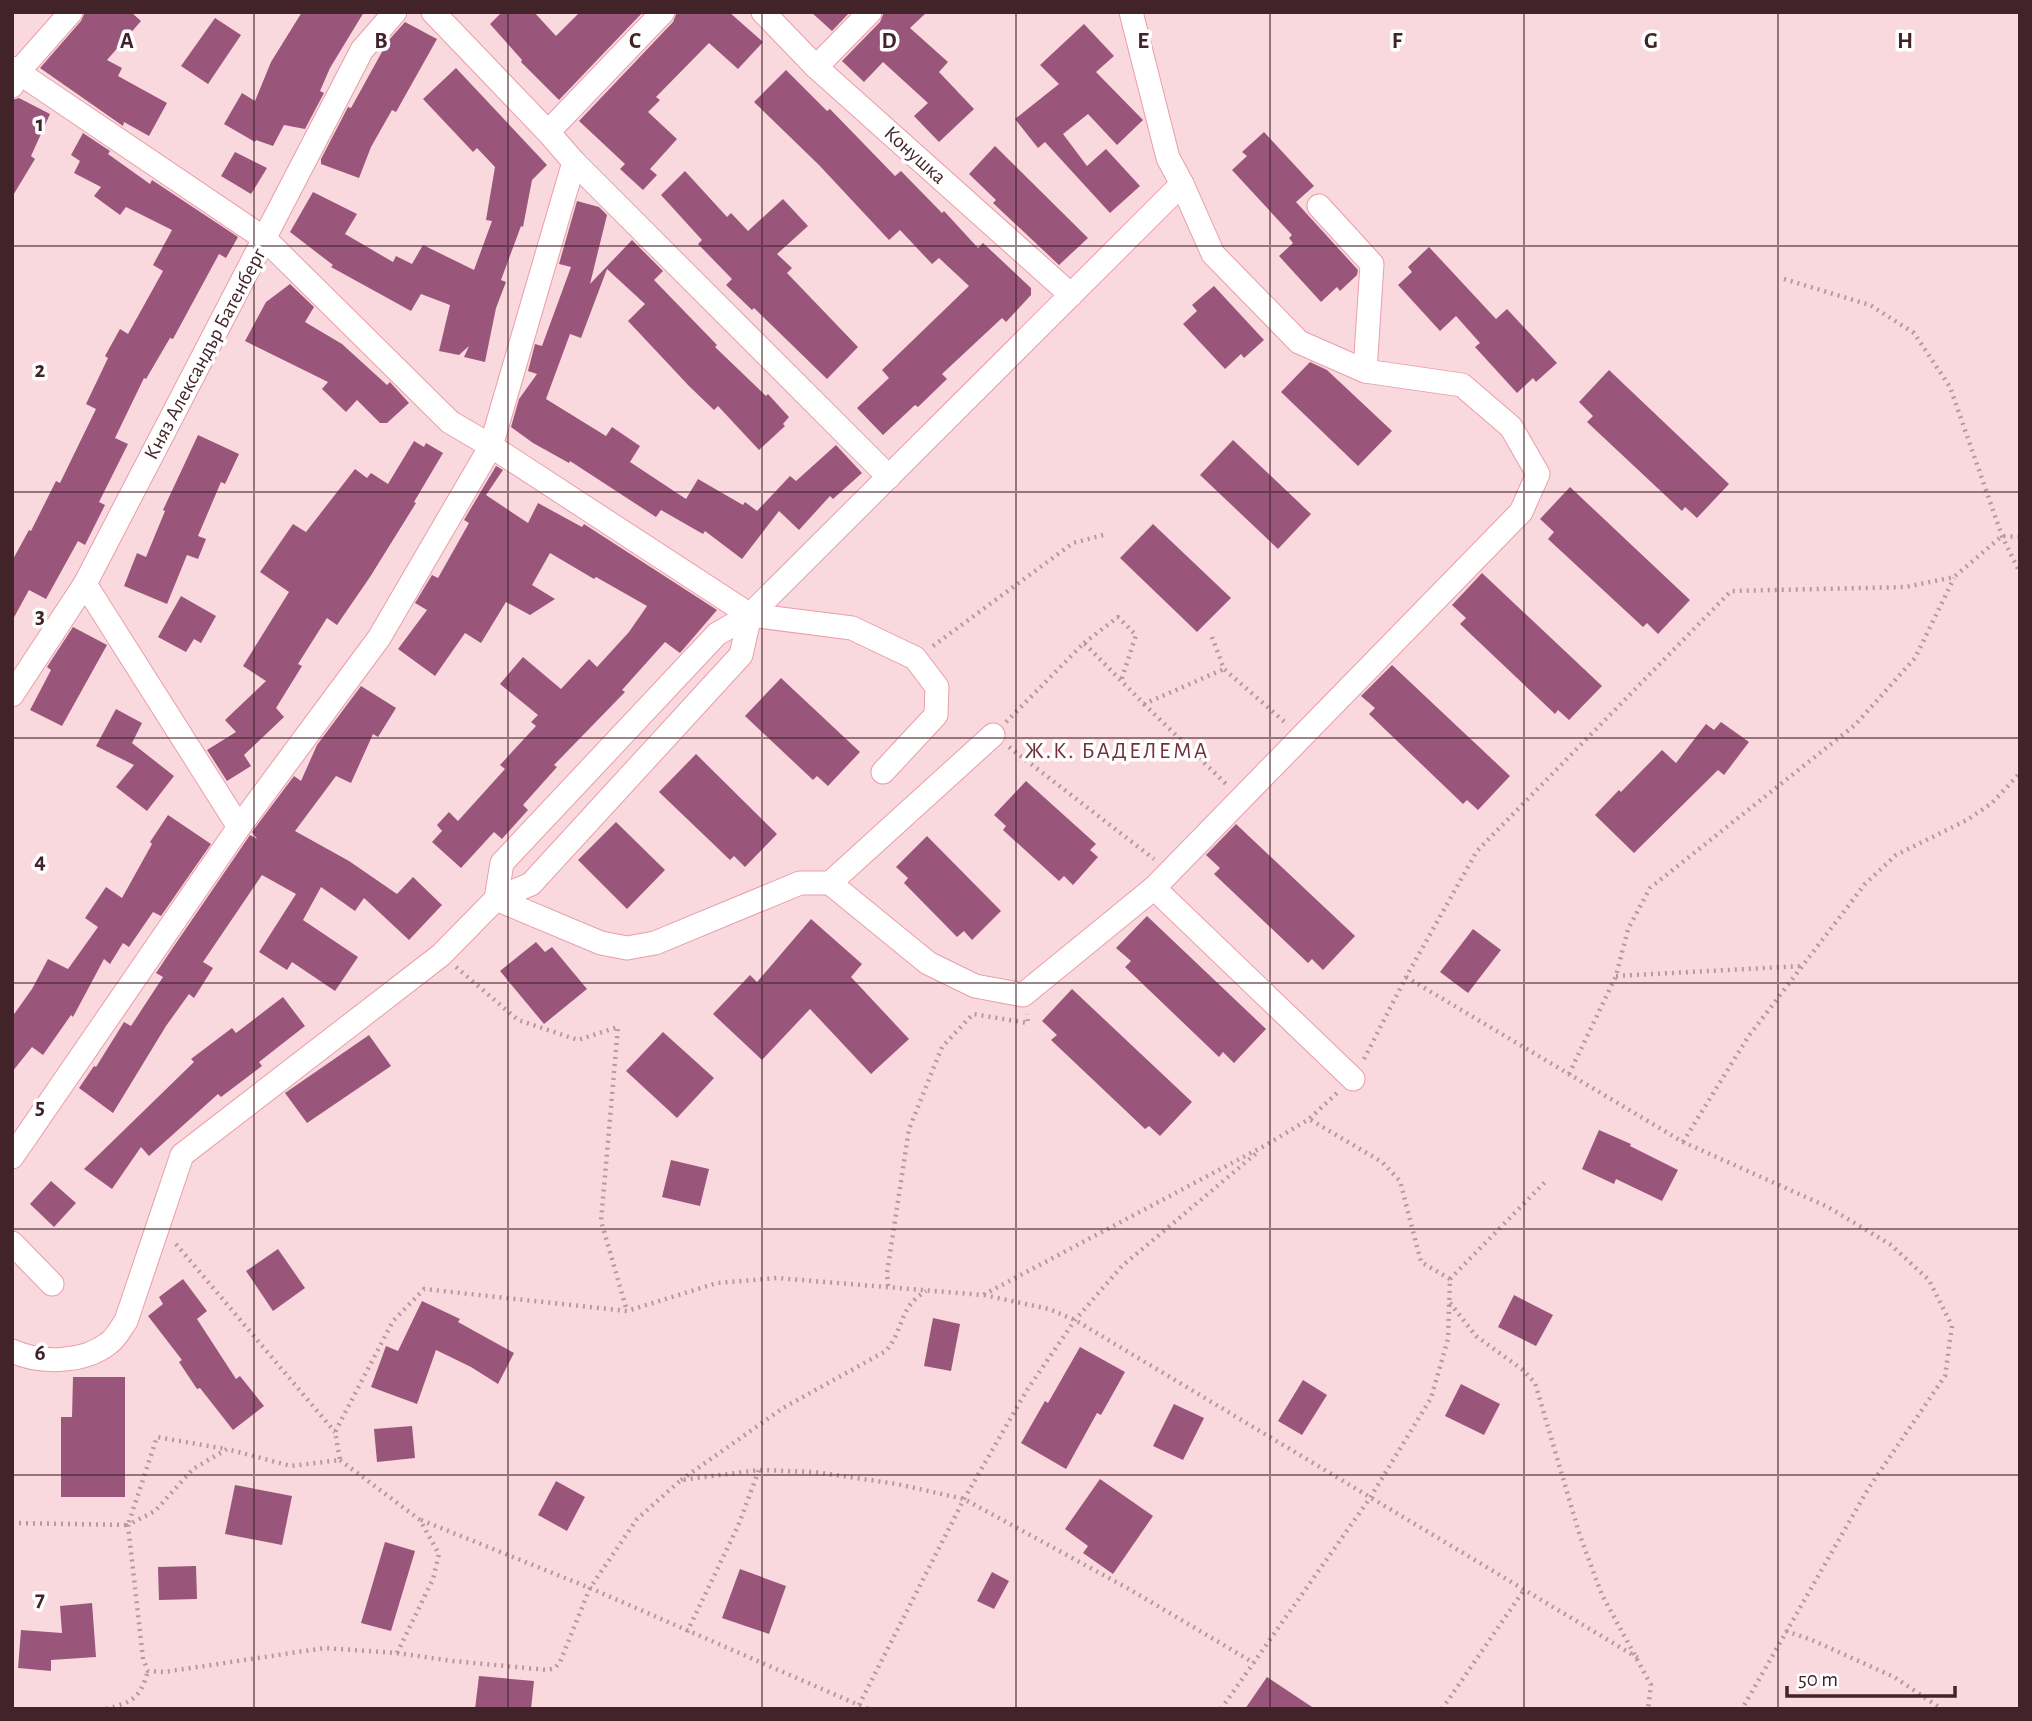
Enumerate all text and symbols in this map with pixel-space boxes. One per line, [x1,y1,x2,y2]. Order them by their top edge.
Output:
text: A [120,30,134,53]
text: B [374,30,388,53]
text: C [629,30,641,53]
text: D [881,30,897,53]
text: E [1137,30,1149,53]
text: F [1392,30,1403,53]
text: G [1644,30,1658,53]
text: H [1897,30,1913,53]
text: 1 [36,113,44,136]
street label: Конушка [880,122,950,188]
street label: Княз Александър Батенберг [140,244,270,463]
text: 2 [35,359,46,382]
text: 3 [35,605,45,628]
district label: Ж.К. БАДЕЛЕМА [1025,740,1209,763]
text: 4 [34,850,46,873]
text: 5 [35,1096,45,1119]
text: 6 [34,1342,46,1365]
text: 7 [35,1588,45,1611]
scale bar [1787,1654,1955,1698]
text: 50 m [1798,1669,1838,1690]

